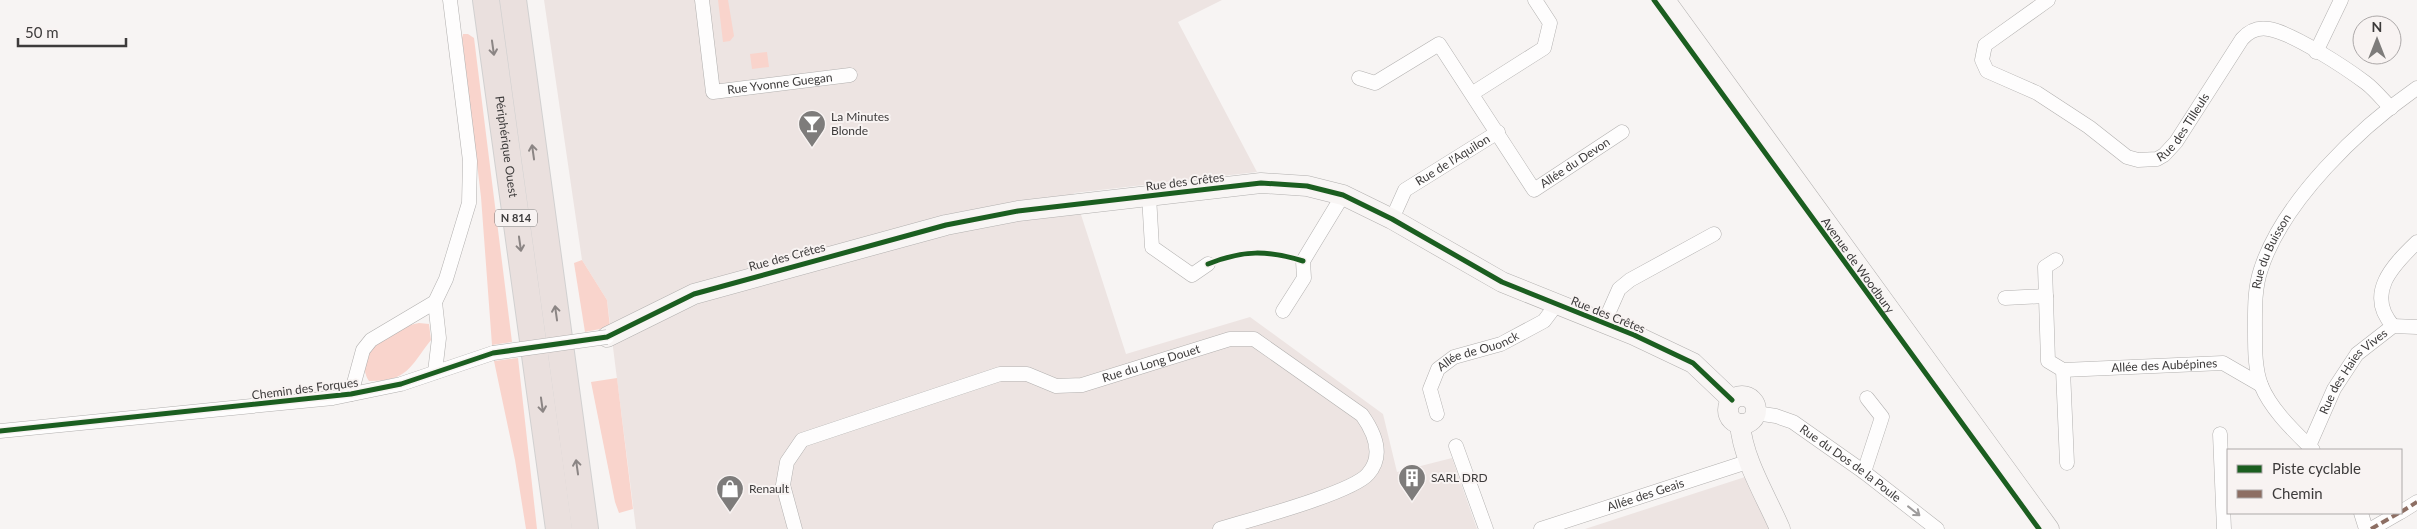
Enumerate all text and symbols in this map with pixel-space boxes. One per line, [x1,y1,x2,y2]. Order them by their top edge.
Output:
scale bar [18,15,125,47]
north arrow [2352,15,2402,65]
text: N [2372,18,2382,35]
text: 50 m [25,23,59,41]
one-way arrow [488,40,498,56]
street label: Rue Yvonne Guegan [726,69,833,97]
street label: Rue des Tilleuls [2154,90,2212,165]
street label: Périphérique Ouest [492,95,521,199]
bar icon: La Minutes Blonde [797,109,827,148]
place label: La Minutes Blonde [831,109,889,138]
street label: Rue de l'Aquilon [1412,131,1492,189]
street label: Allée du Devon [1537,134,1613,191]
one-way arrow [528,144,538,160]
street label: Rue des Crêtes [1145,169,1225,194]
road number: N 814 [495,210,537,227]
street label: Rue du Buisson [2248,211,2294,290]
street label: Avenue de Woodbury [1818,214,1898,317]
one-way arrow [515,236,525,252]
street label: Rue des Crêtes [747,239,827,274]
street label: Rue des Crêtes [1569,293,1648,336]
one-way arrow [550,305,560,321]
street label: Rue des Haies Vives [2316,325,2390,416]
street label: Allée de Ouonck [1434,327,1522,374]
street label: Rue du Long Douet [1100,341,1202,385]
street label: Allée des Aubépines [2111,355,2218,375]
street label: Chemin des Forques [251,375,359,402]
one-way arrow [537,397,547,413]
street label: Rue du Dos de la Poule [1797,421,1904,505]
legend [2227,449,2402,514]
one-way arrow [572,459,582,475]
text: Piste cyclable [2272,459,2361,477]
building icon: SARL DRD [1397,463,1427,502]
place label: SARL DRD [1431,470,1488,485]
shop icon: Renault [715,474,745,513]
street label: Allée des Geais [1605,475,1686,514]
place label: Renault [749,481,790,496]
text: Chemin [2272,484,2323,502]
one-way arrow [1907,505,1920,516]

